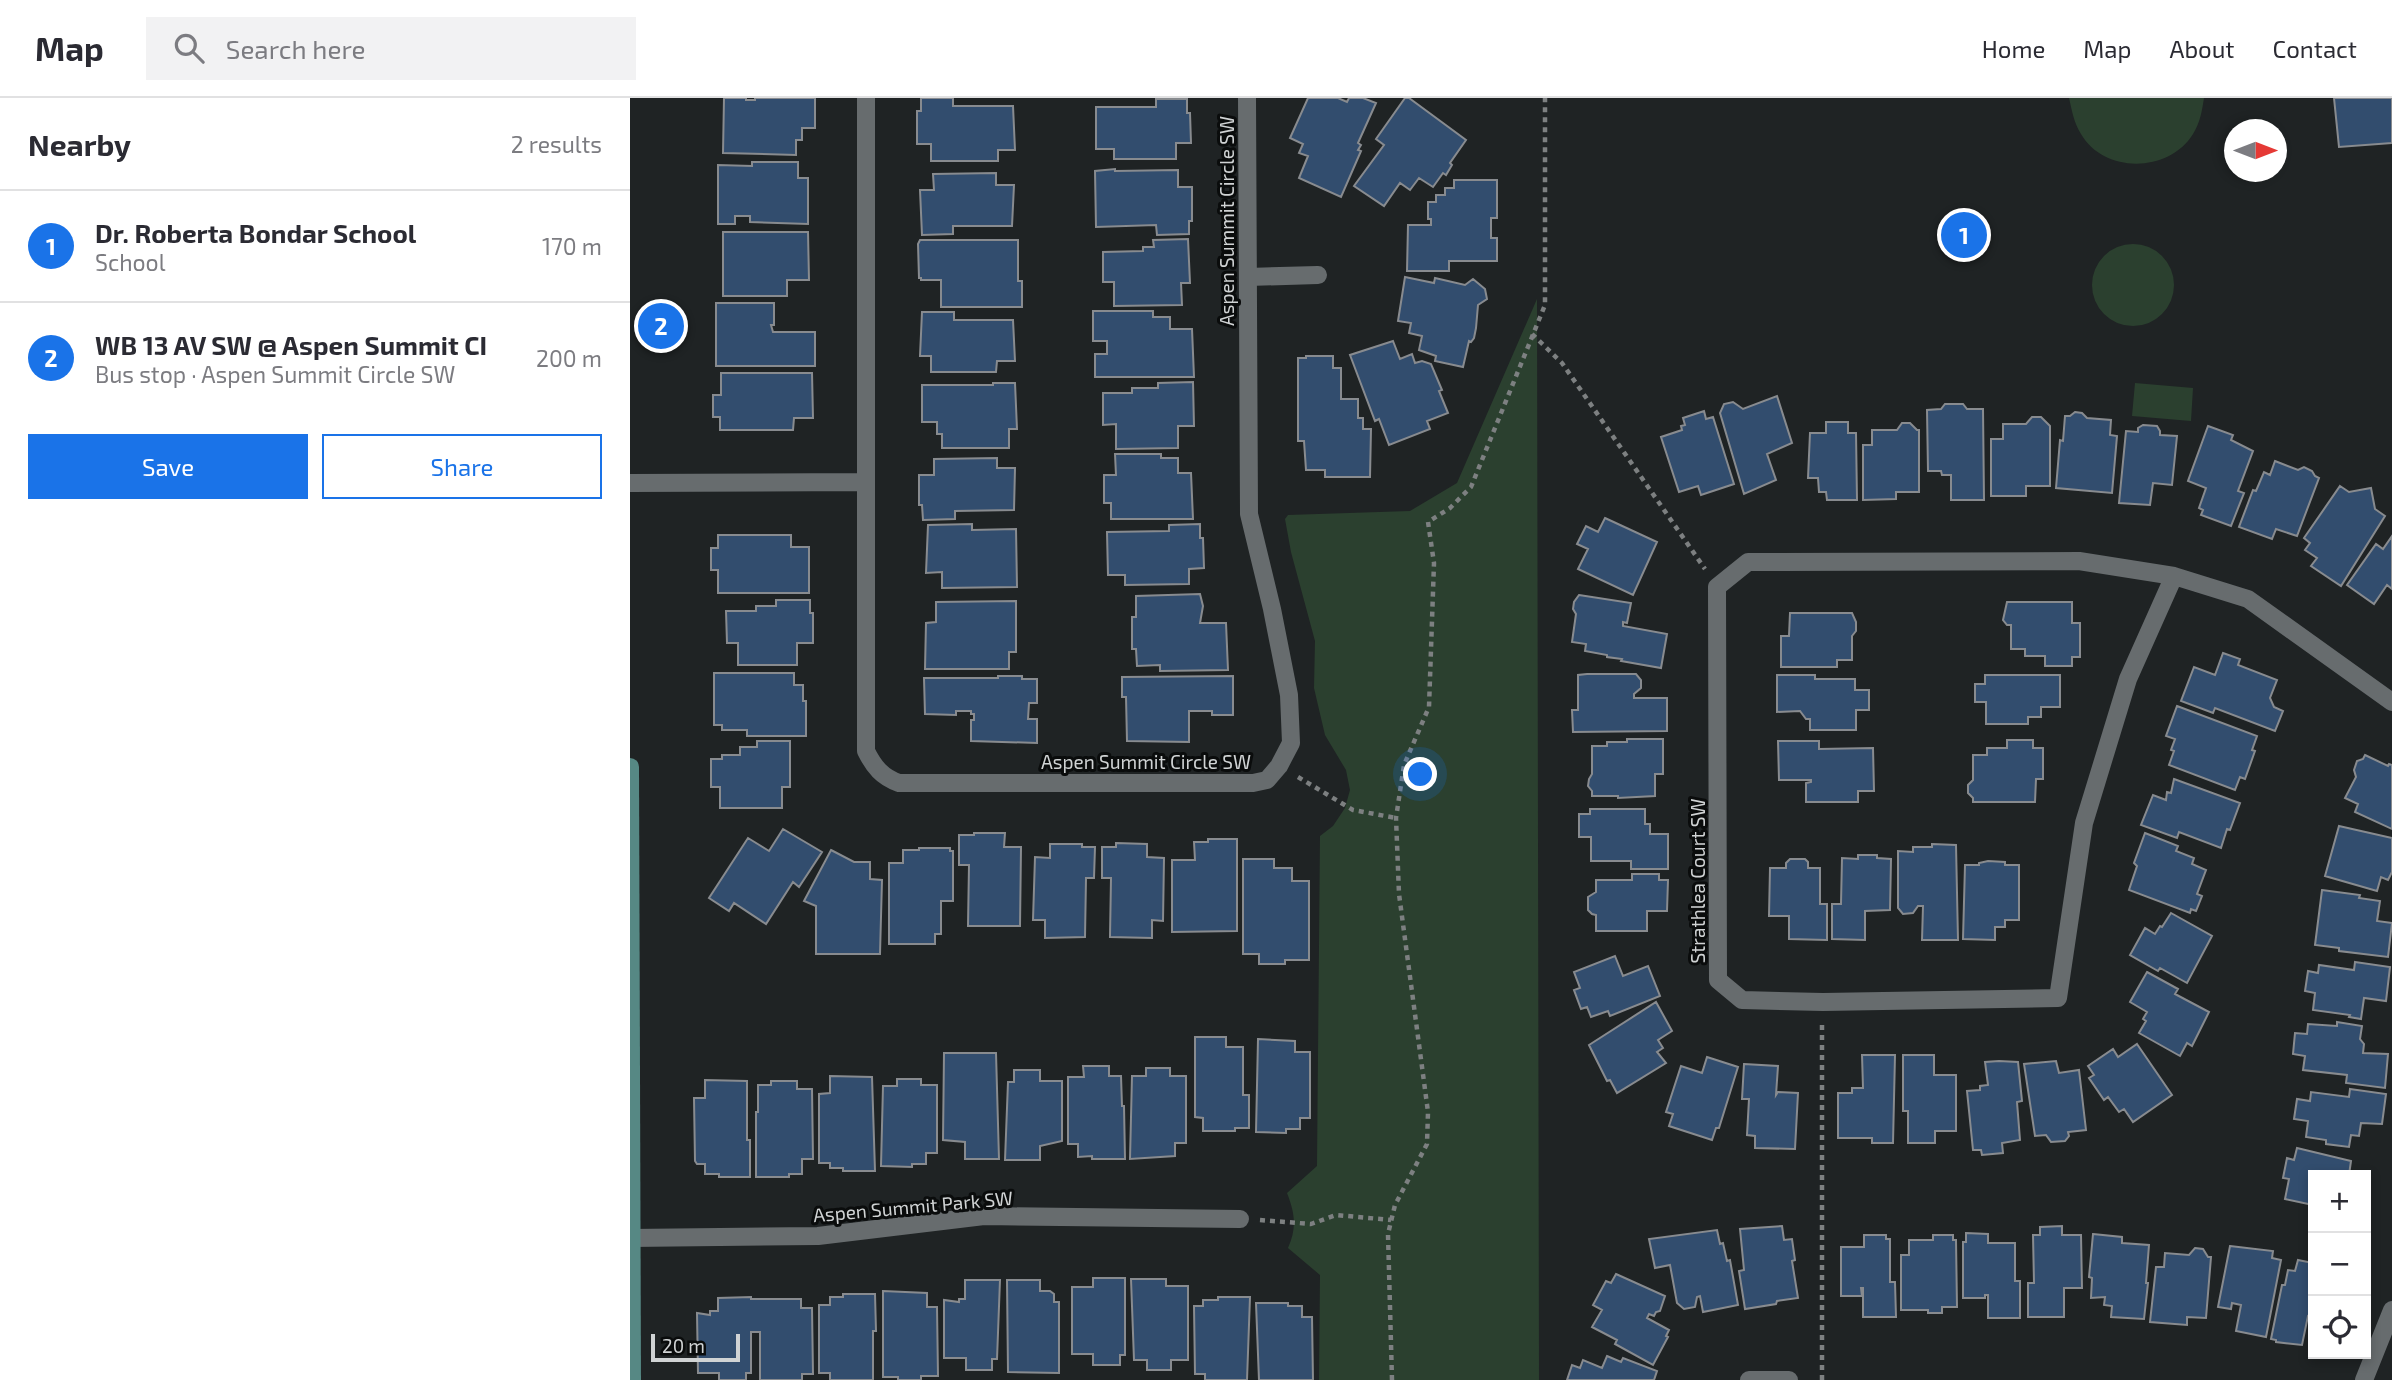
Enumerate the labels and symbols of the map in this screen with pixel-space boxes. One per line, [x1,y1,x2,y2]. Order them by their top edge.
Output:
street label: Aspen Summit Circle SW [1215,116,1238,326]
north arrow [2224,119,2287,182]
pin: 1 [1941,209,1987,261]
pin: 2 [638,300,684,352]
street label: Aspen Summit Circle SW [1041,750,1251,773]
your location [1403,757,1437,791]
street label: Strathlea Court SW [1686,799,1709,963]
street label: Aspen Summit Park SW [812,1186,1014,1226]
scale bar [651,1331,740,1363]

